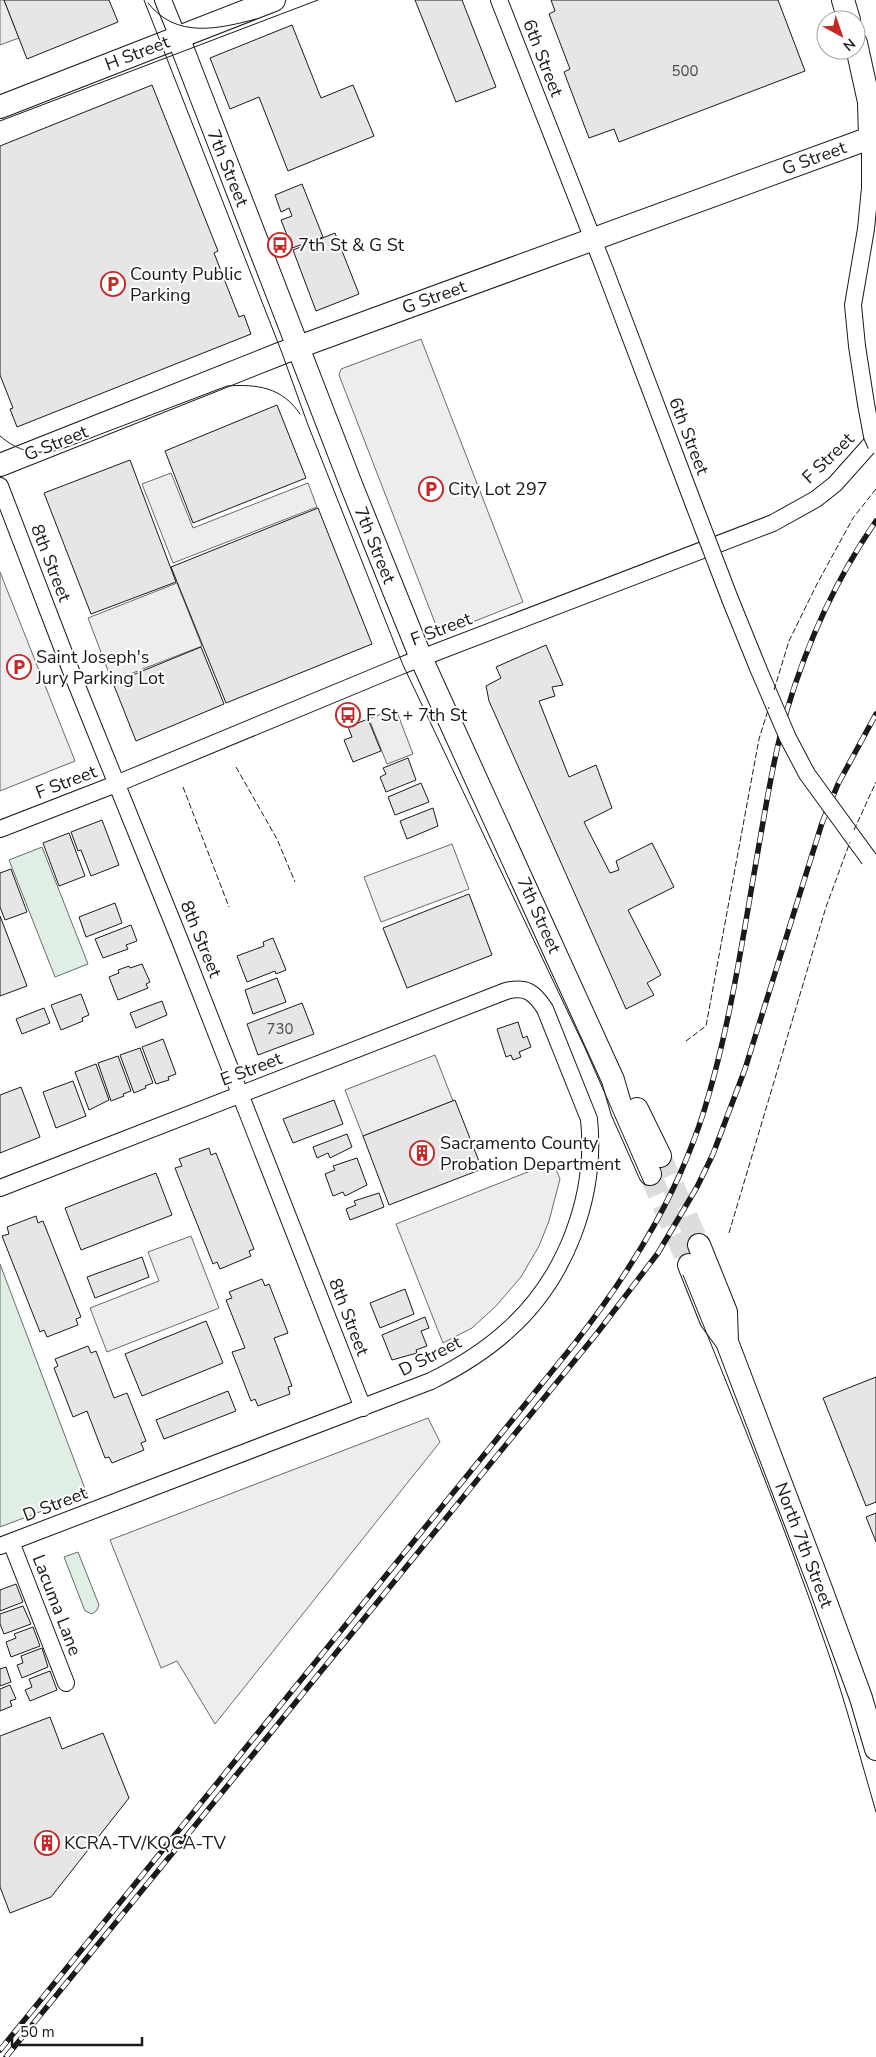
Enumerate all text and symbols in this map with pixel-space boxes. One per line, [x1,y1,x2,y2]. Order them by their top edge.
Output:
north arrow [816,10,866,60]
street label: 6th Street [517,16,569,101]
street label: H Street [101,29,173,76]
text: N [839,34,859,55]
house number: 500 [671,61,699,81]
street label: 7th Street [202,126,255,211]
street label: G Street [779,135,850,181]
bus stop icon: 7th St & G St [267,232,293,258]
place label: 7th St & G St [298,233,405,257]
place label: County Public Parking [130,262,242,307]
parking icon: County Public Parking [100,271,126,297]
street label: G Street [399,274,470,320]
street label: 6th Street [663,394,715,479]
street label: G Street [21,419,92,467]
street label: F Street [797,427,860,489]
parking icon: City Lot 297 [418,476,444,502]
place label: City Lot 297 [448,477,548,501]
street label: 7th Street [349,503,402,588]
street label: 8th Street [25,521,77,606]
street label: F Street [407,606,476,652]
place label: Saint Joseph's Jury Parking Lot [35,645,165,690]
parking icon: Saint Joseph's Jury Parking Lot [6,654,32,680]
bus stop icon: F St + 7th St [335,702,361,728]
place label: F St + 7th St [366,703,468,727]
street label: F Street [32,759,101,805]
street label: 7th Street [512,873,567,958]
street label: 8th Street [175,897,228,982]
house number: 730 [266,1019,294,1039]
street label: E Street [217,1046,286,1092]
place label: Sacramento County Probation Department [440,1131,621,1176]
building icon: Sacramento County Probation Department [409,1140,435,1166]
street label: 8th Street [323,1275,375,1360]
street label: D Street [395,1330,466,1382]
street label: North 7th Street [769,1479,839,1612]
street label: D Street [19,1481,91,1527]
street label: Lacuma Lane [27,1551,87,1659]
building icon: KCRA-TV/KQCA-TV [34,1830,60,1856]
place label: KCRA-TV/KQCA-TV [64,1831,226,1855]
scale bar [12,2014,142,2046]
text: 50 m [20,2022,55,2042]

